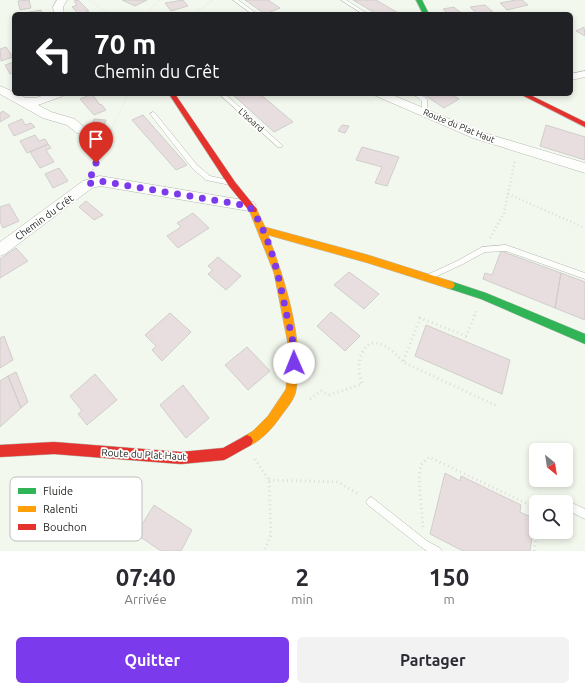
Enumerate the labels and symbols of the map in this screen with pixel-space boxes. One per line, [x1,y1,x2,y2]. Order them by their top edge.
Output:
street label: L'Isoard [236,106,266,134]
street label: Route du Plat Haut [422,107,497,145]
pin [79,122,113,163]
street label: Chemin du Crêt [13,192,76,242]
position arrow [273,342,315,384]
north arrow [529,443,573,487]
street label: Route du Plat Haut [101,447,187,462]
legend [10,477,142,541]
text: Fluide [43,485,73,497]
text: Ralenti [43,503,78,515]
text: Bouchon [43,521,87,533]

